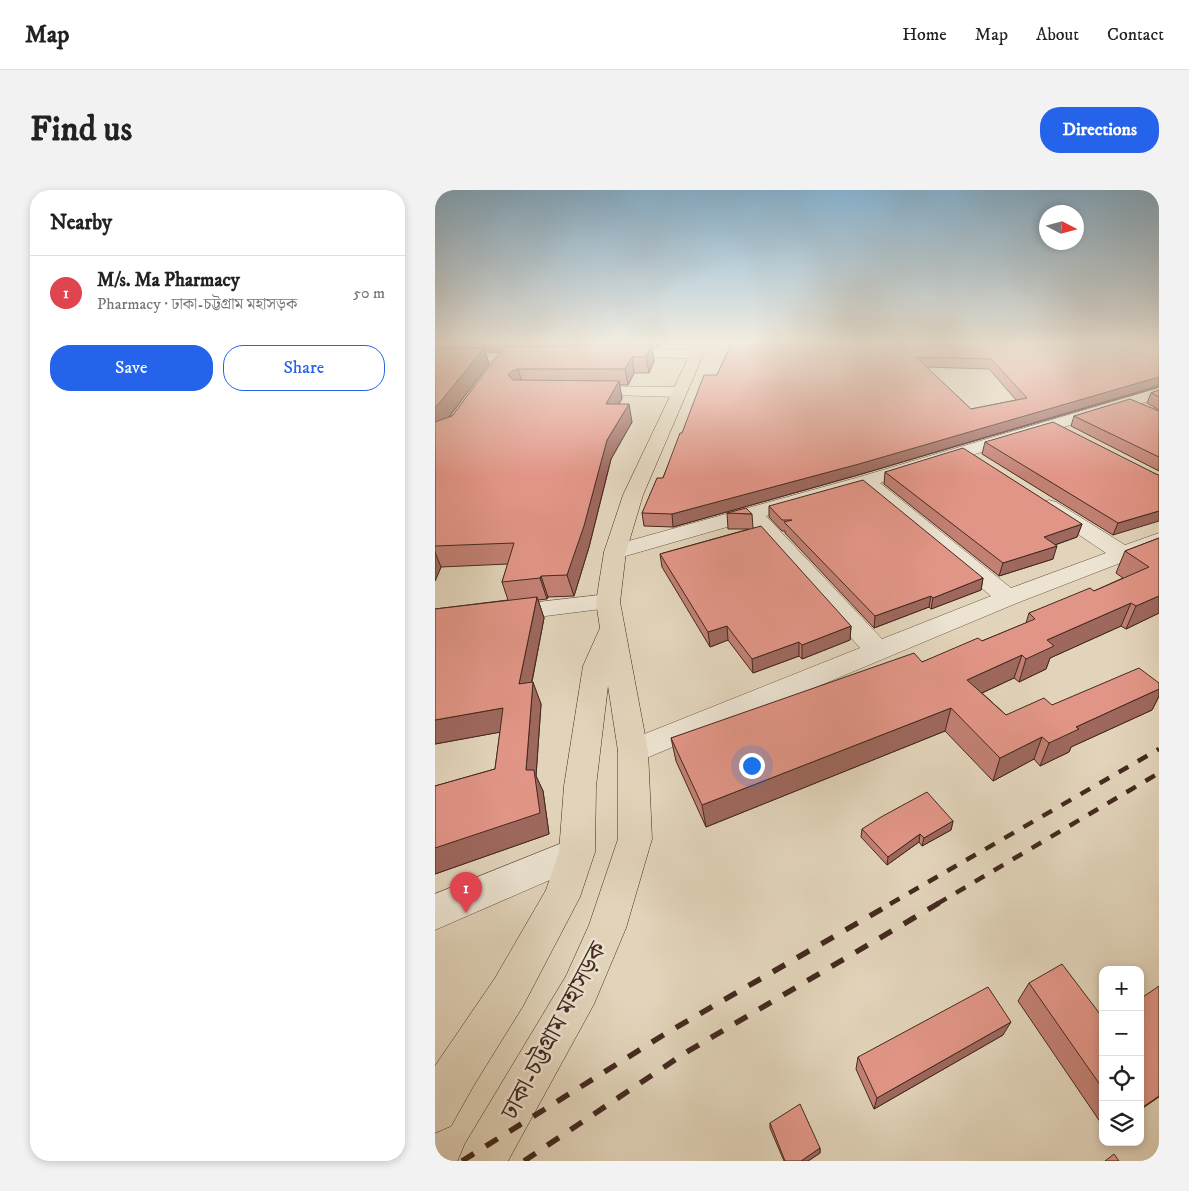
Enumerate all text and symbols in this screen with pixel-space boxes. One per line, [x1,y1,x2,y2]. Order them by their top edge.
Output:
text: Map [25,20,69,50]
text: Home [902,24,947,46]
text: Map [975,24,1008,46]
text: About [1036,24,1079,46]
text: Contact [1107,24,1164,46]
button: Directions [1040,107,1159,153]
text: Find us [30,108,132,152]
north arrow [1039,205,1084,250]
text: Nearby [50,210,112,236]
text: M/s. Ma Pharmacy [97,269,240,292]
text: 1 [63,283,69,303]
text: 50 m [353,283,385,303]
text: Pharmacy · ঢাকা-চট্টগ্রাম মহাসড়ক [97,294,297,314]
button: Save [50,345,213,391]
button: Share [223,345,385,391]
your location [739,753,765,779]
pin: 1 [450,872,482,913]
street label: ঢাকা-চট্টগ্রাম মহাসড়ক [493,935,615,1126]
map controls [1099,966,1144,1146]
button: + [1099,966,1144,1011]
button: − [1099,1011,1144,1056]
button: locate [1099,1056,1144,1101]
button: layers [1099,1101,1144,1146]

